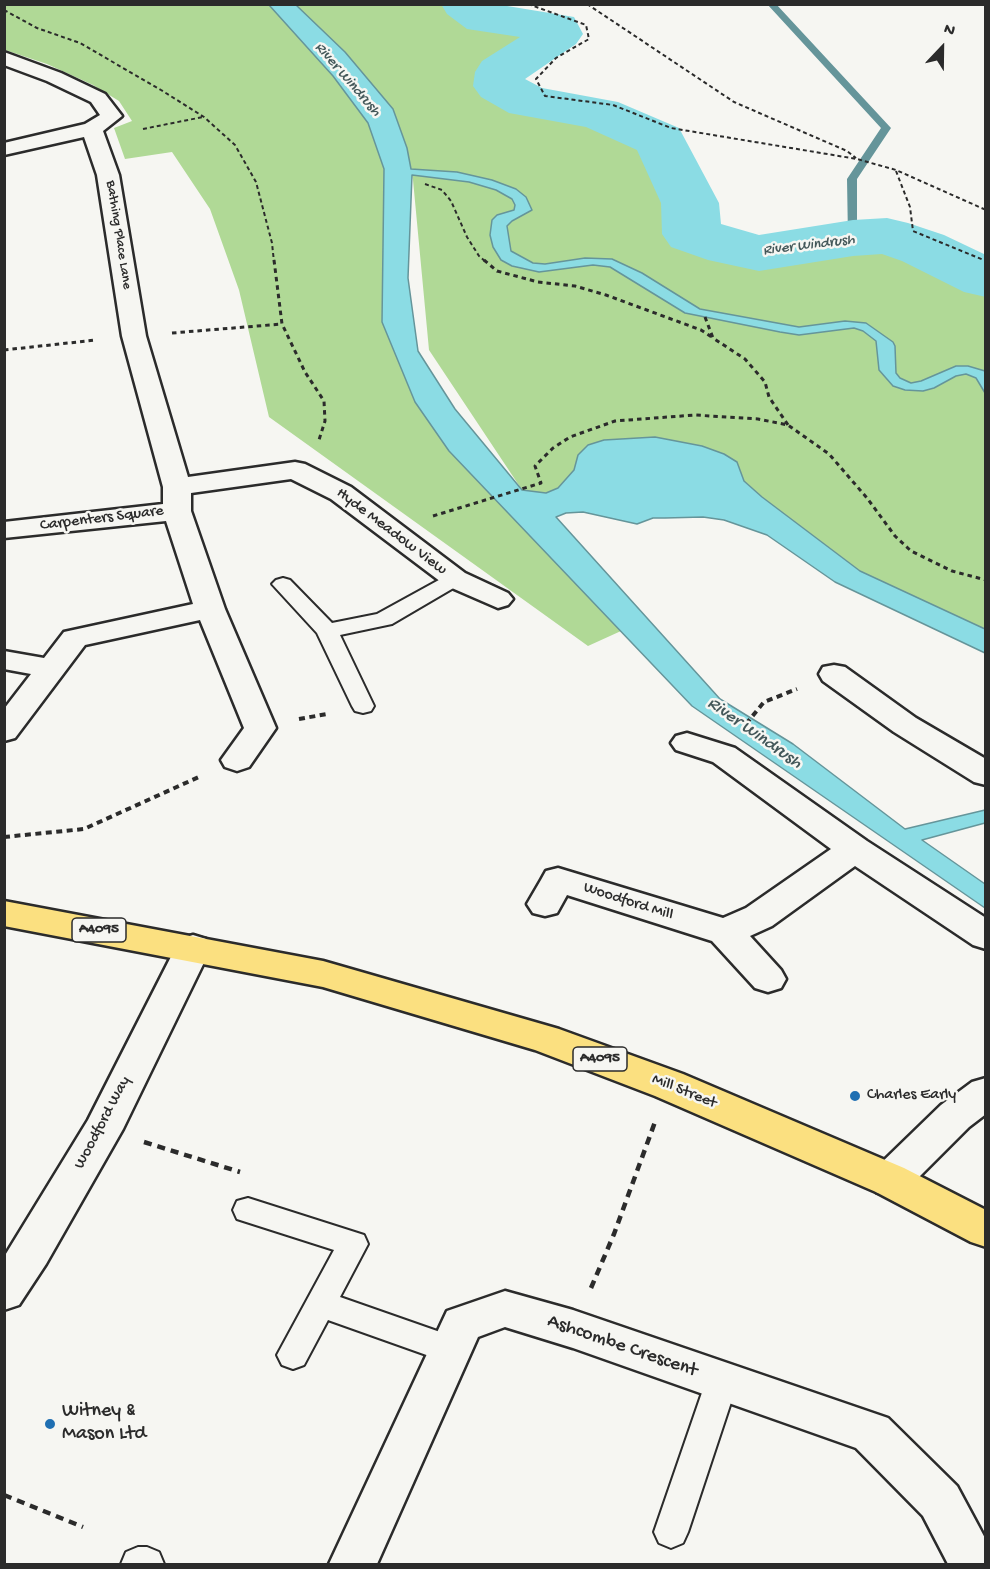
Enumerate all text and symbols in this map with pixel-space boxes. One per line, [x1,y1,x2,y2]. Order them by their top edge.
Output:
north arrow [912,18,972,78]
text: N [941,20,957,42]
water label: River Windrush [310,39,384,121]
street label: Bathing Place Lane [101,179,135,291]
water label: River Windrush [762,231,856,261]
street label: Hyde Meadow View [332,484,450,580]
street label: Carpenters Square [39,502,165,536]
water label: River Windrush [703,693,805,775]
street label: Woodford Mill [581,878,675,926]
road number: A4095 [72,918,126,942]
road number: A4095 [573,1047,627,1071]
street label: Mill Street [649,1070,719,1114]
street label: Woodford Way [71,1073,135,1173]
place label: Charles Early [867,1086,956,1106]
marker: Charles Early [848,1089,862,1103]
street label: Ashcombe Crescent [544,1310,700,1384]
place label: Witney & Mason Ltd [62,1400,146,1447]
marker: Witney & Mason Ltd [43,1417,57,1431]

